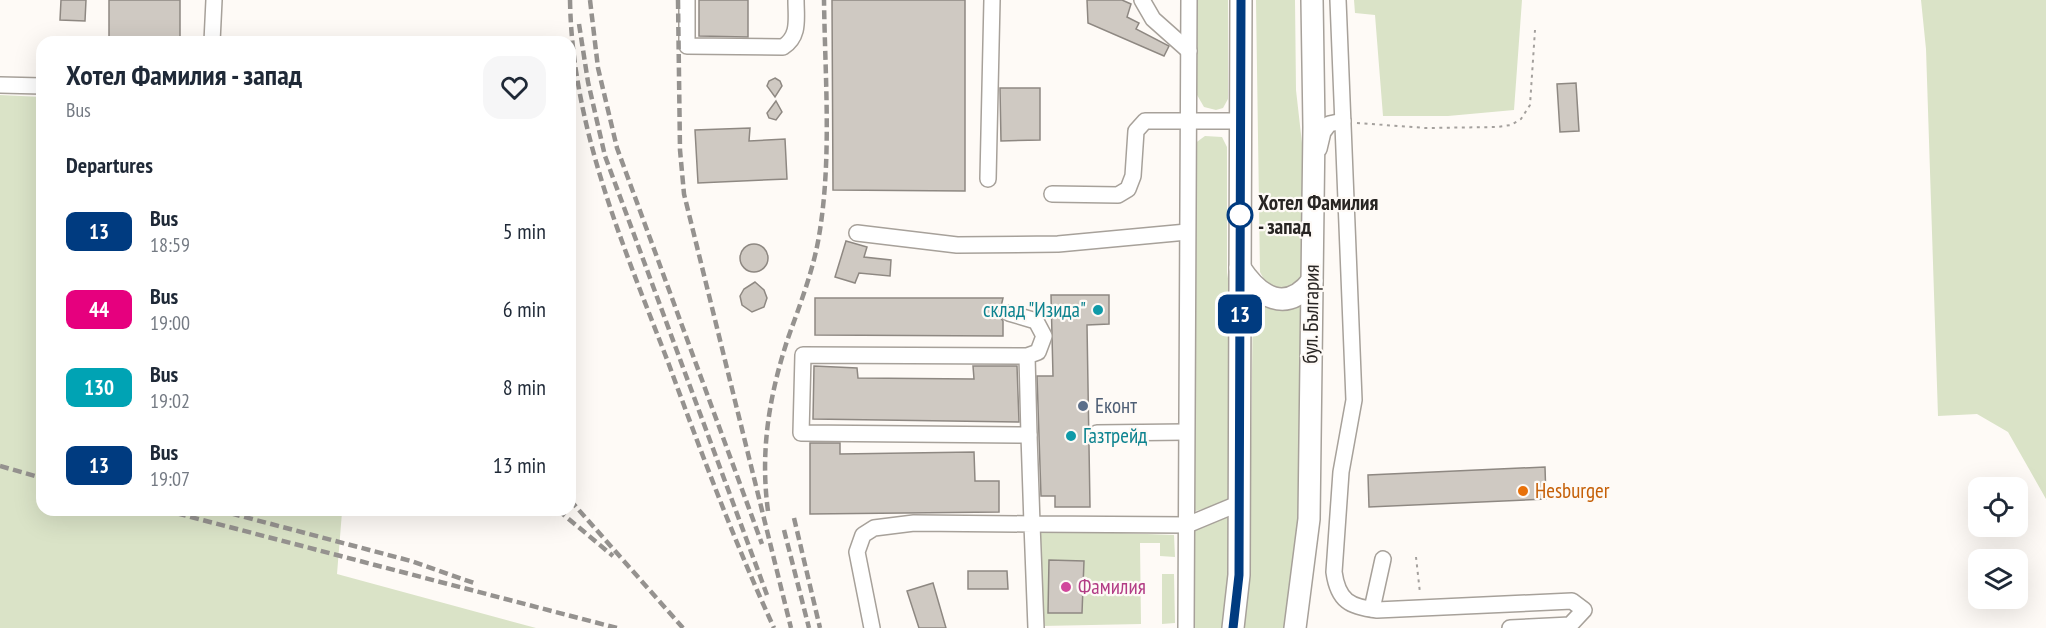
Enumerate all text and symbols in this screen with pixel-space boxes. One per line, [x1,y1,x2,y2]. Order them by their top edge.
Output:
text: Хотел Фамилия - запад [66,56,302,93]
button: heart [483,56,546,119]
text: Bus [66,97,91,123]
text: Departures [66,151,153,179]
place label: Хотел Фамилия - запад [1258,189,1378,240]
marker: Хотел Фамилия - запад [1227,202,1253,228]
text: Bus [150,204,178,232]
text: 5 min [503,217,546,245]
text: 13 [89,218,109,245]
text: 18:59 [150,232,190,258]
street label: бул. България [1296,264,1325,364]
text: Bus [150,282,178,310]
line badge: 13 [1213,294,1267,334]
text: 6 min [503,295,546,323]
text: 44 [89,296,109,323]
place label: склад "Изида" [983,296,1086,323]
text: 13 [1230,301,1250,328]
marker: склад "Изида" [1091,303,1105,317]
text: 19:00 [150,310,190,336]
text: Bus [150,360,178,388]
text: 8 min [503,373,546,401]
text: 130 [84,374,114,401]
text: 19:02 [150,388,190,414]
place label: Еконт [1095,392,1137,419]
marker: Еконт [1076,399,1090,413]
place label: Газтрейд [1083,422,1147,449]
marker: Газтрейд [1064,429,1078,443]
text: Bus [150,438,178,466]
text: 13 min [493,451,546,479]
text: 13 [89,452,109,479]
text: 19:07 [150,466,190,492]
place label: Hesburger [1535,477,1610,504]
map controls [1968,477,2028,609]
button: locate [1968,477,2028,537]
marker: Hesburger [1516,484,1530,498]
button: layers [1968,549,2028,609]
place label: Фамилия [1078,573,1146,600]
marker: Фамилия [1059,580,1073,594]

